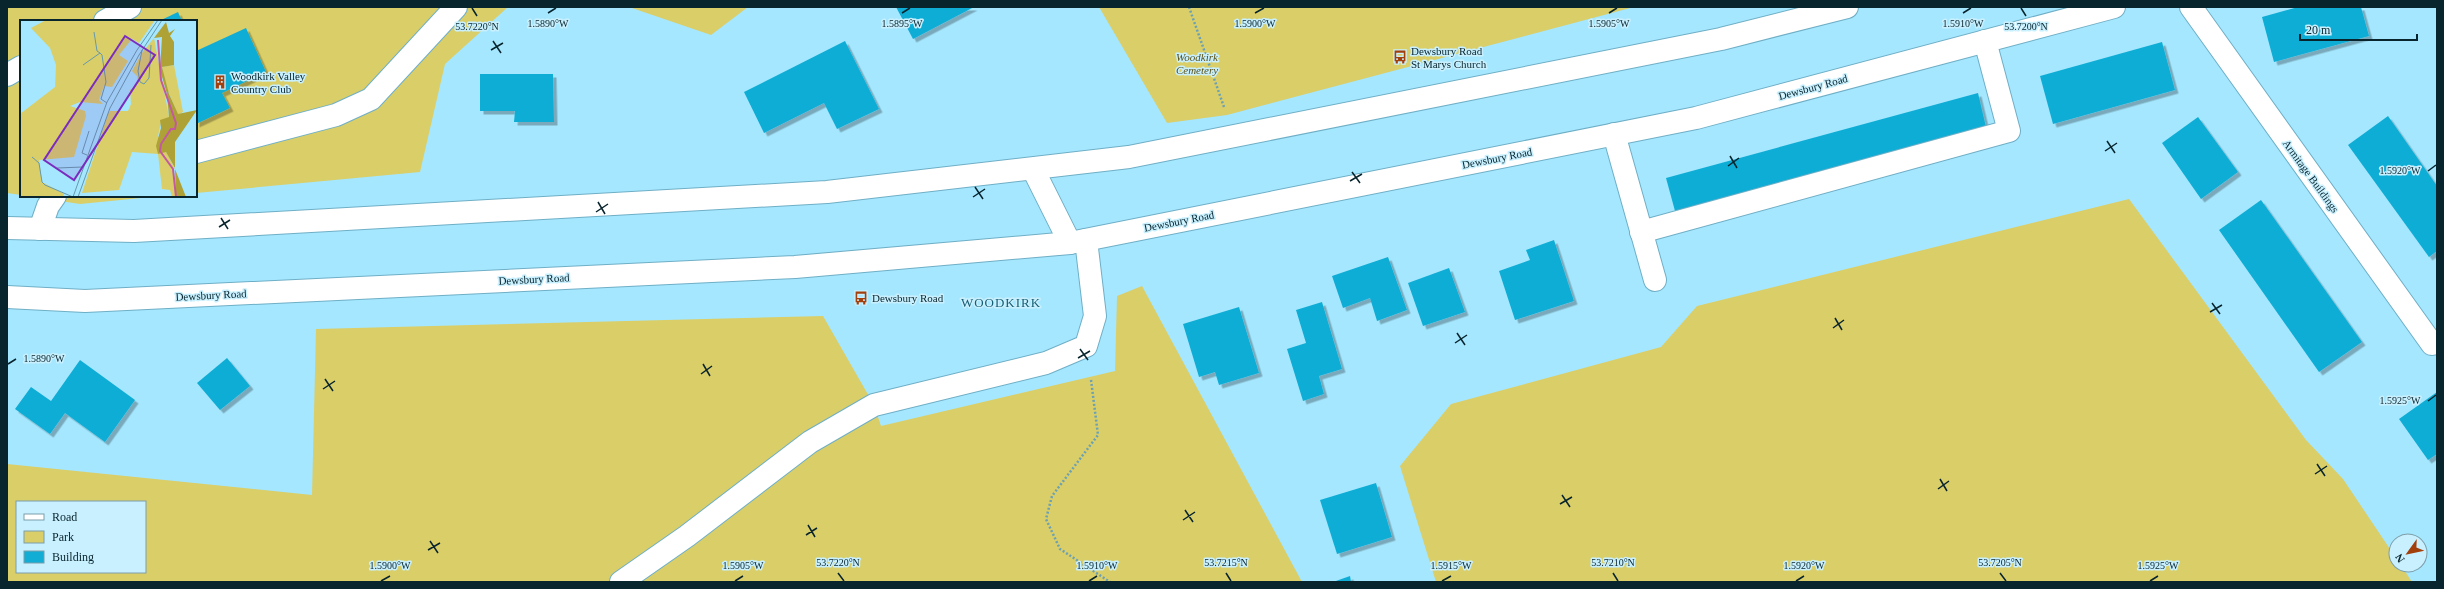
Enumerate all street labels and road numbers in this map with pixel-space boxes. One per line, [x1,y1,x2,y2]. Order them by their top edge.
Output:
street label: Dewsbury Road [1777,72,1849,102]
street label: Armitage Buildings [2281,137,2341,215]
street label: Dewsbury Road [1461,145,1534,171]
street label: Dewsbury Road [1143,208,1216,234]
street label: Dewsbury Road [498,271,570,287]
street label: Dewsbury Road [175,287,247,303]

